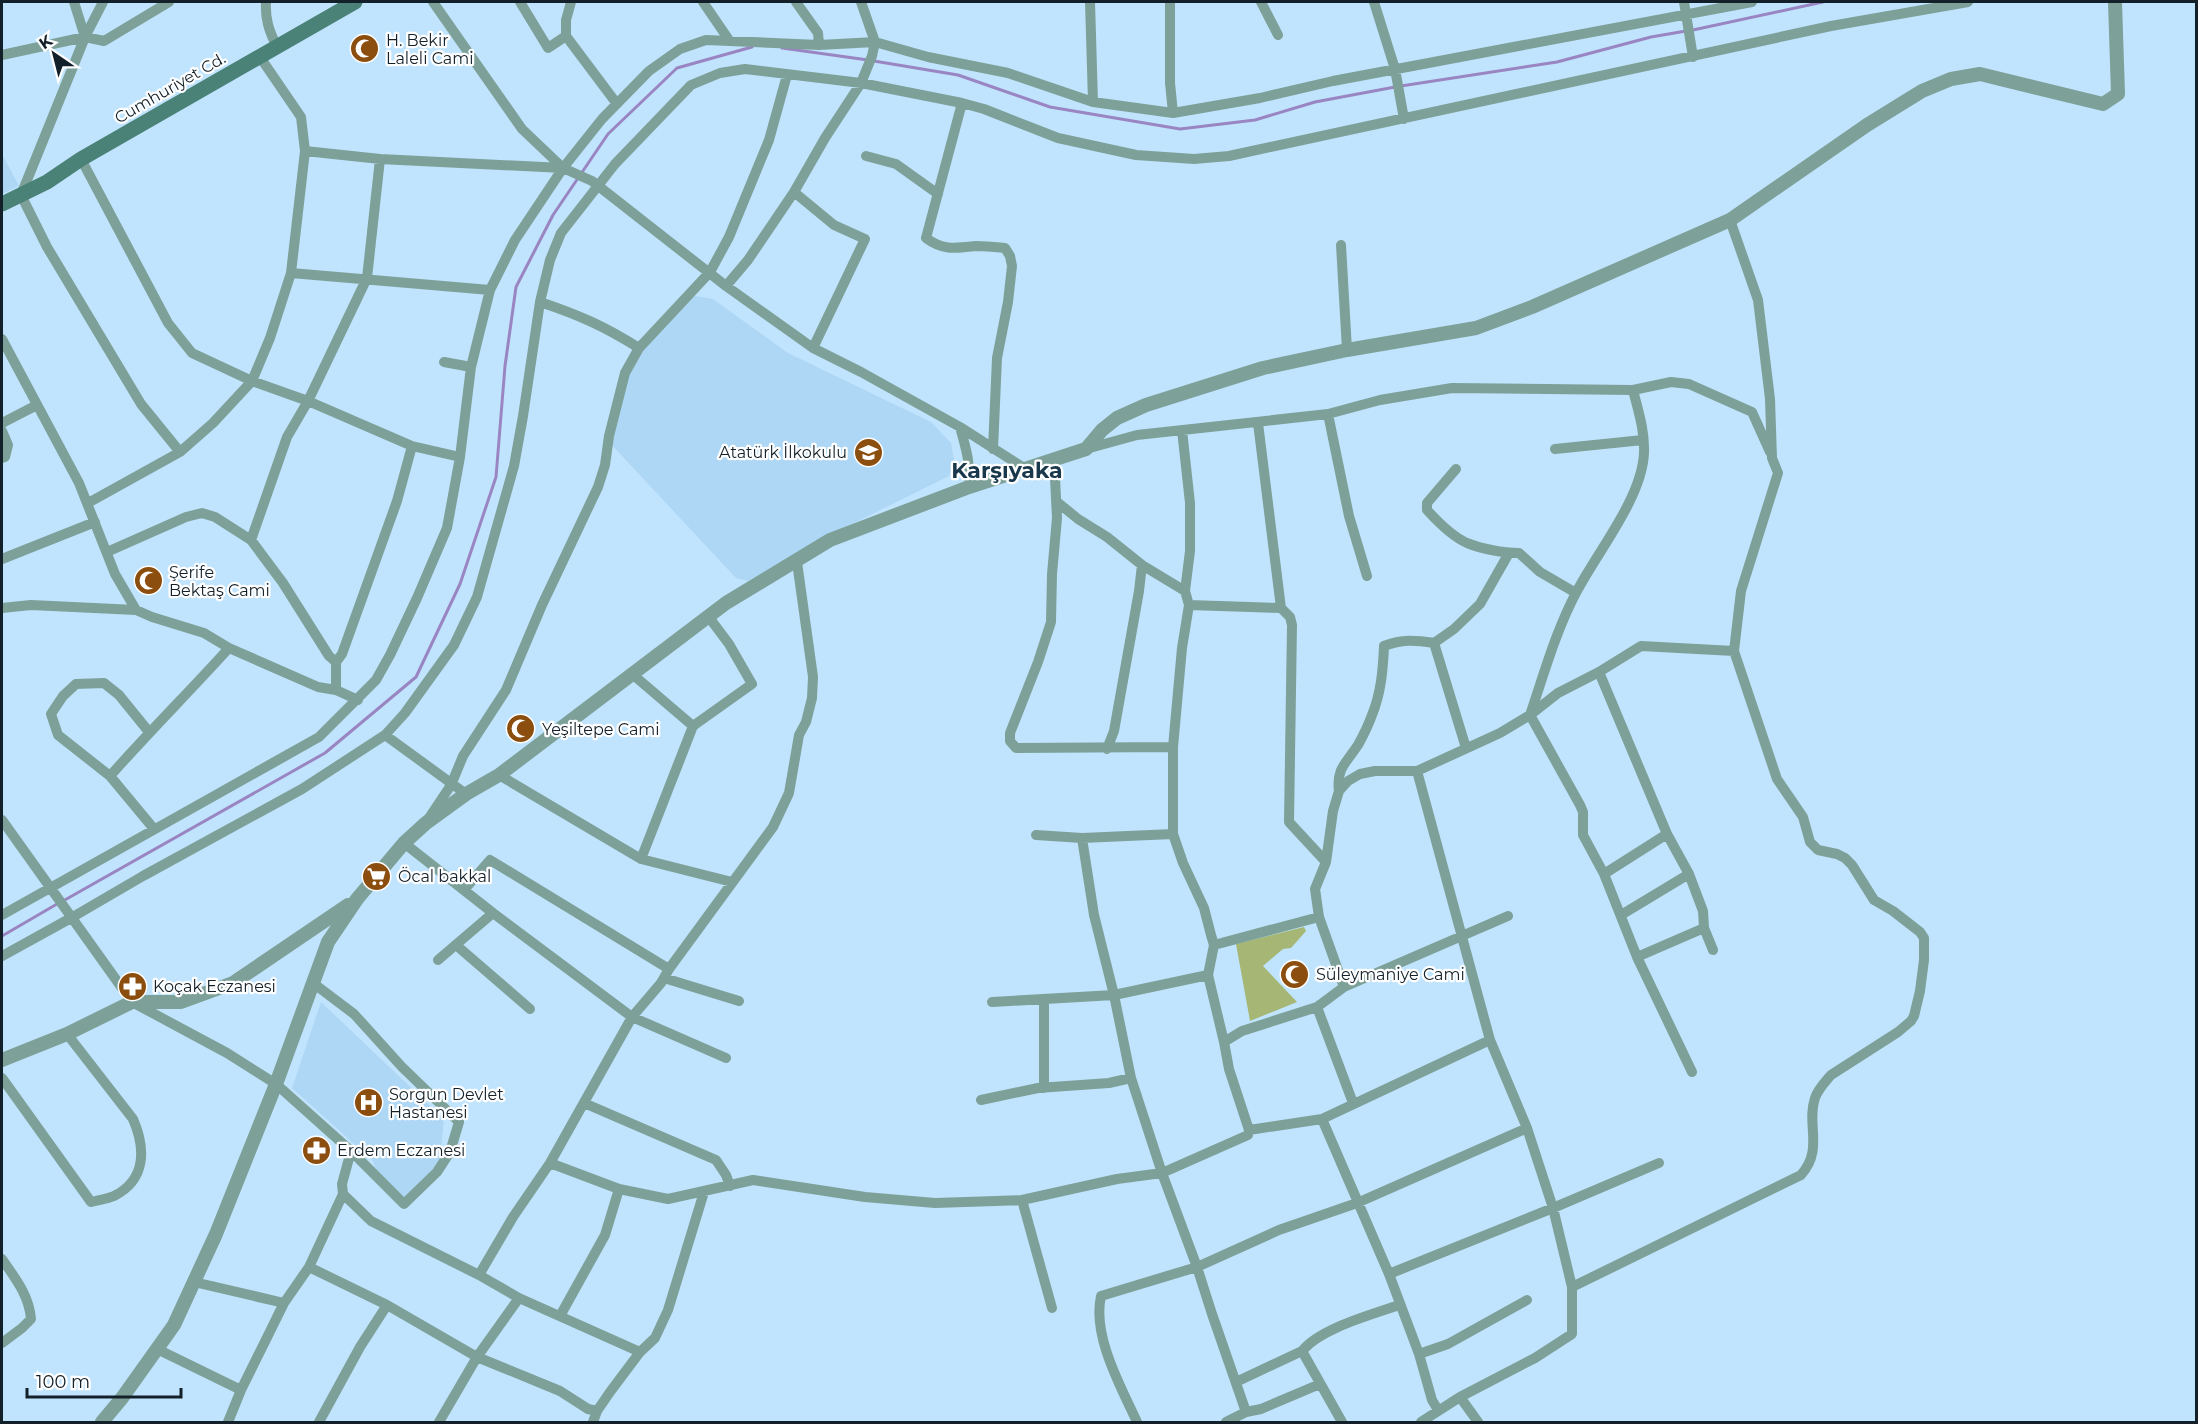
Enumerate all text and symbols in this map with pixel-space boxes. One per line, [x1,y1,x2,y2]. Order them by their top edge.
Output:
north arrow [24,24,84,84]
text: K [35,30,57,53]
place label: H. Bekir Laleli Cami [386,31,474,68]
mosque icon: H. Bekir Laleli Cami [349,33,381,65]
street label: Cumhuriyet Cd. [111,49,229,127]
school or university icon: Atatürk İlkokulu [852,436,884,468]
place label: Atatürk İlkokulu [719,443,847,462]
district label: Karşıyaka [951,457,1063,484]
place label: Şerife Bektaş Cami [169,563,270,600]
mosque icon: Şerife Bektaş Cami [132,565,164,597]
mosque icon: Yeşiltepe Cami [505,713,537,745]
place label: Yeşiltepe Cami [542,720,660,739]
supermarket icon: Öcal bakkal [361,860,393,892]
place label: Öcal bakkal [398,866,491,886]
mosque icon: Süleymaniye Cami [1279,958,1311,990]
place label: Süleymaniye Cami [1316,965,1465,984]
pharmacy icon: Koçak Eczanesi [116,970,148,1002]
place label: Koçak Eczanesi [153,977,276,996]
place label: Sorgun Devlet Hastanesi [389,1085,504,1122]
hospital icon: Sorgun Devlet Hastanesi [352,1087,384,1119]
pharmacy icon: Erdem Eczanesi [300,1134,332,1166]
place label: Erdem Eczanesi [337,1141,465,1160]
scale bar [27,1361,182,1399]
text: 100 m [36,1371,90,1393]

